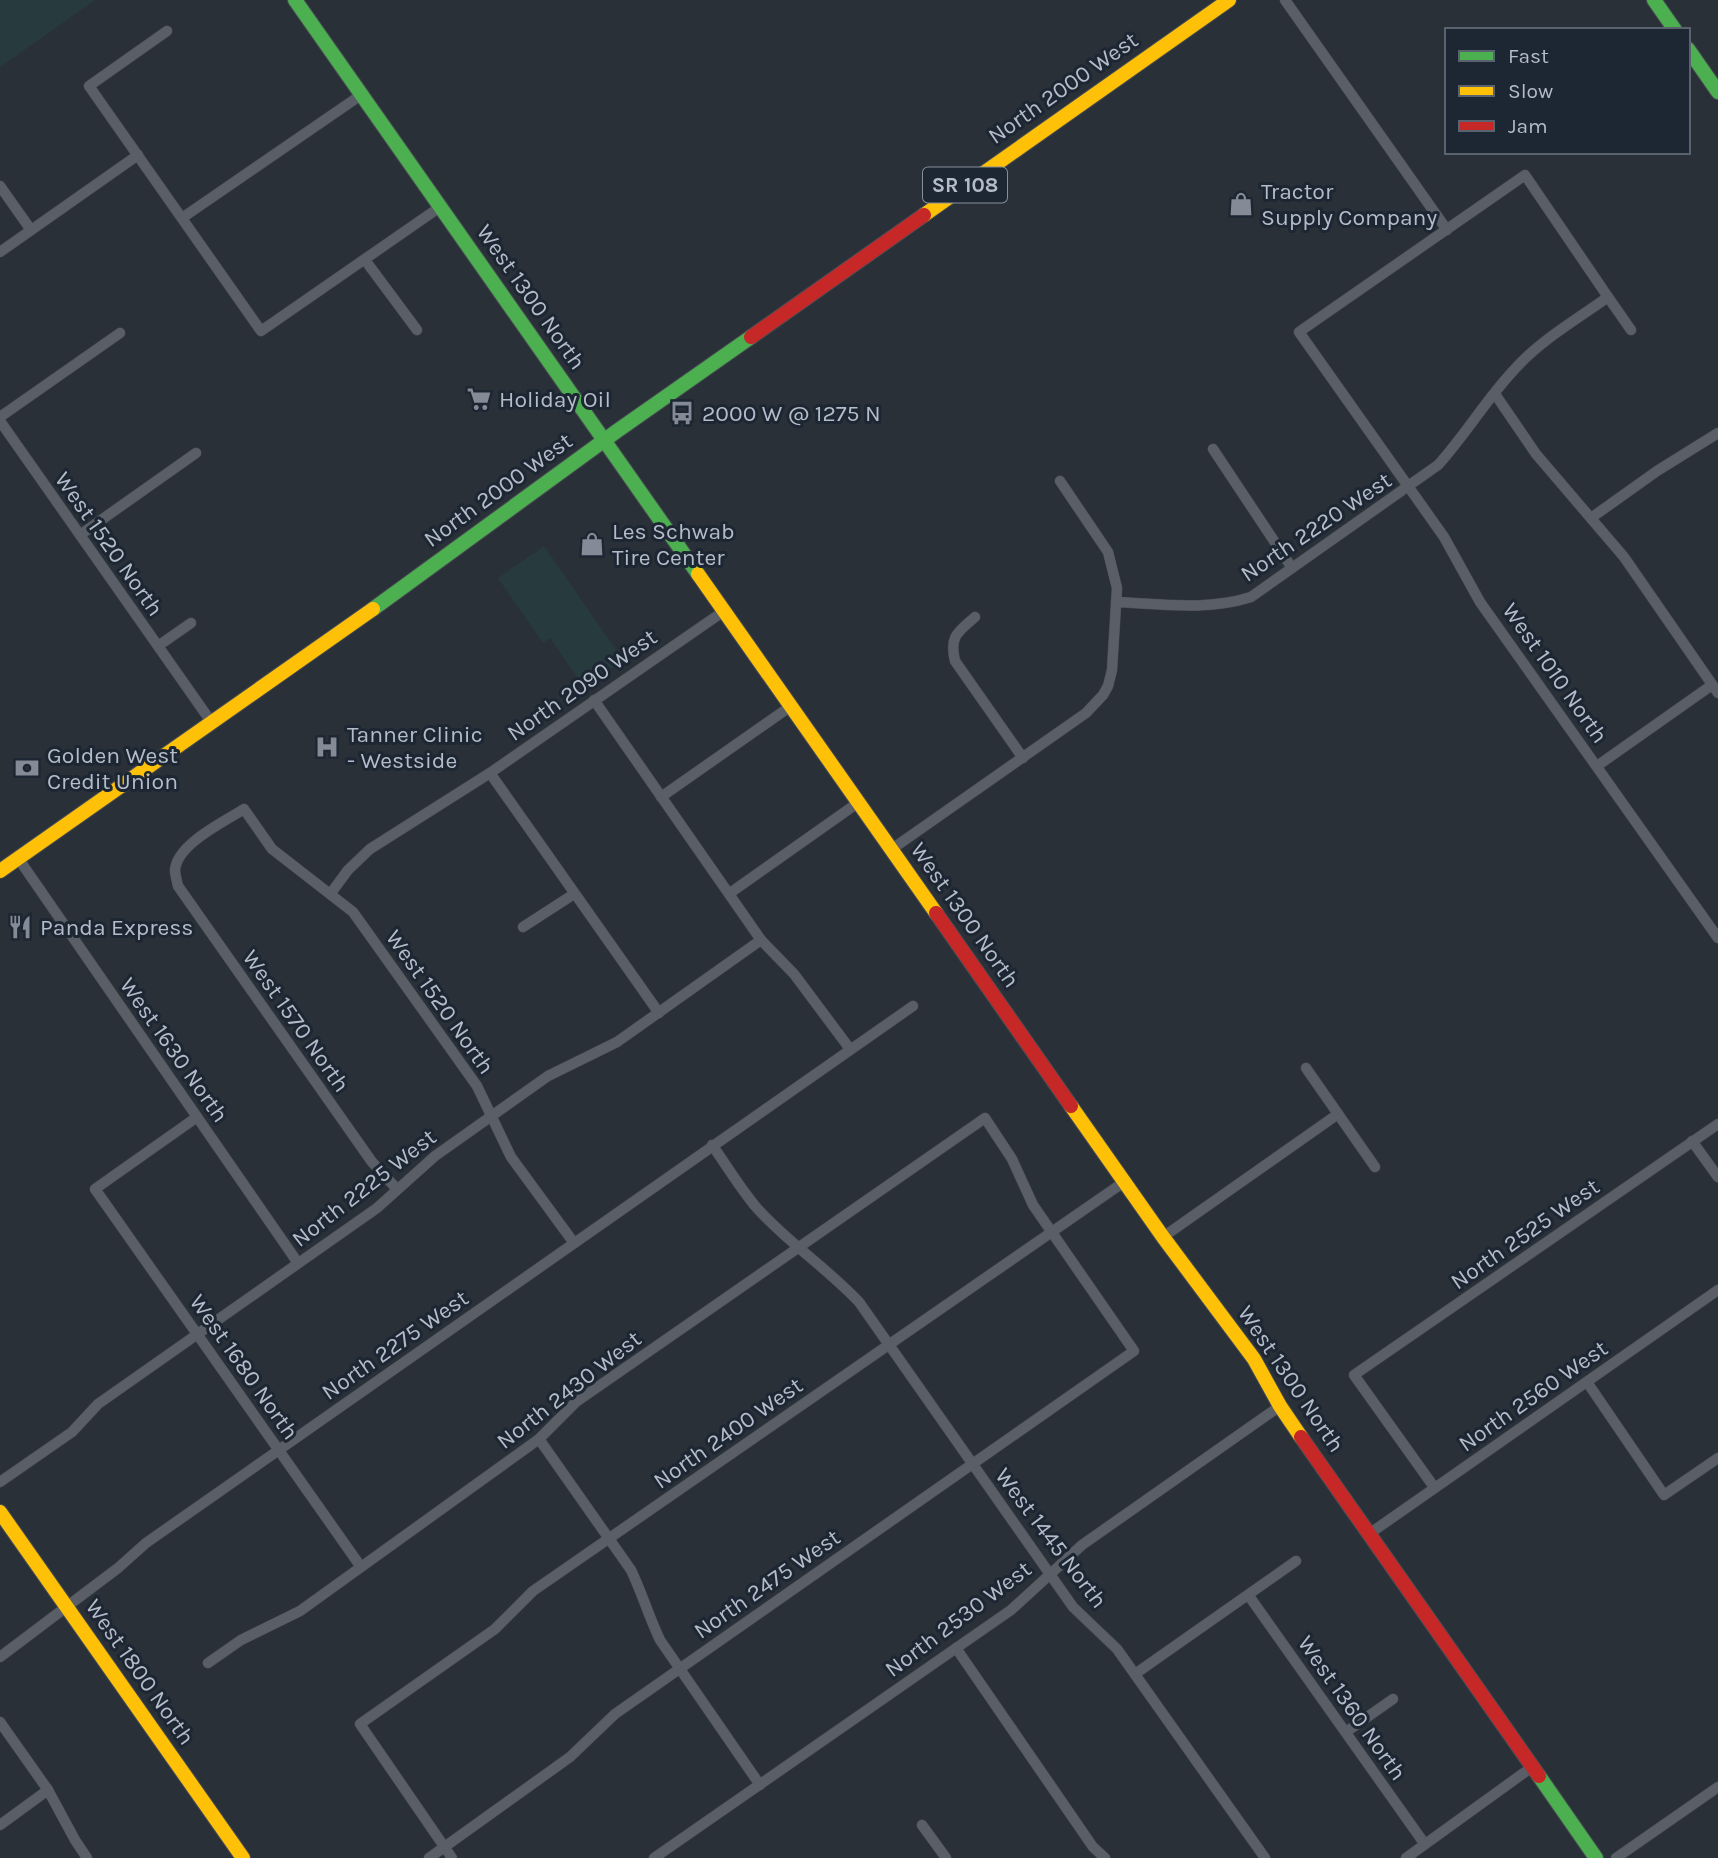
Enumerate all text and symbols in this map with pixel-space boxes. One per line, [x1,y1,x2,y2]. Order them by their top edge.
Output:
street label: North 2000 West [983,26,1143,150]
legend [1445,28,1690,154]
text: Fast [1508,44,1549,68]
text: Slow [1508,79,1553,103]
text: Jam [1508,114,1548,138]
road number: SR 108 [923,168,1007,202]
place label: Tractor Supply Company [1261,178,1437,231]
shop icon: Tractor Supply Company [1227,190,1255,218]
street label: West 1300 North [471,219,591,375]
supermarket icon: Holiday Oil [465,385,493,413]
place label: Holiday Oil [499,386,611,413]
bus stop icon: 2000 W @ 1275 N [668,399,696,427]
place label: 2000 W @ 1275 N [702,400,881,427]
street label: North 2000 West [419,427,578,553]
street label: North 2220 West [1235,466,1397,587]
street label: West 1520 North [49,467,169,621]
place label: Les Schwab Tire Center [612,518,735,571]
shop icon: Les Schwab Tire Center [578,530,606,558]
street label: West 1010 North [1497,598,1613,748]
street label: North 2090 West [502,623,662,747]
place label: Tanner Clinic - Westside [347,721,483,774]
hospital icon: Tanner Clinic - Westside [313,733,341,761]
place label: Golden West Credit Union [47,742,178,795]
bank icon: Golden West Credit Union [13,754,41,782]
street label: West 1300 North [905,837,1025,993]
restaurant icon: Panda Express [6,913,34,941]
place label: Panda Express [40,914,193,941]
street label: West 1520 North [380,925,500,1079]
street label: West 1570 North [237,945,355,1097]
street label: West 1630 North [114,972,234,1128]
street label: North 2225 West [287,1123,442,1253]
street label: North 2525 West [1446,1173,1605,1295]
street label: North 2275 West [316,1284,474,1406]
street label: West 1680 North [184,1289,304,1445]
street label: West 1300 North [1232,1301,1350,1457]
street label: North 2430 West [491,1325,647,1455]
street label: North 2560 West [1453,1334,1613,1457]
street label: North 2400 West [648,1371,808,1495]
street label: West 1445 North [989,1463,1113,1613]
street label: North 2475 West [689,1523,846,1645]
street label: North 2530 West [880,1555,1037,1683]
street label: West 1800 North [80,1594,200,1750]
street label: West 1360 North [1292,1630,1412,1786]

